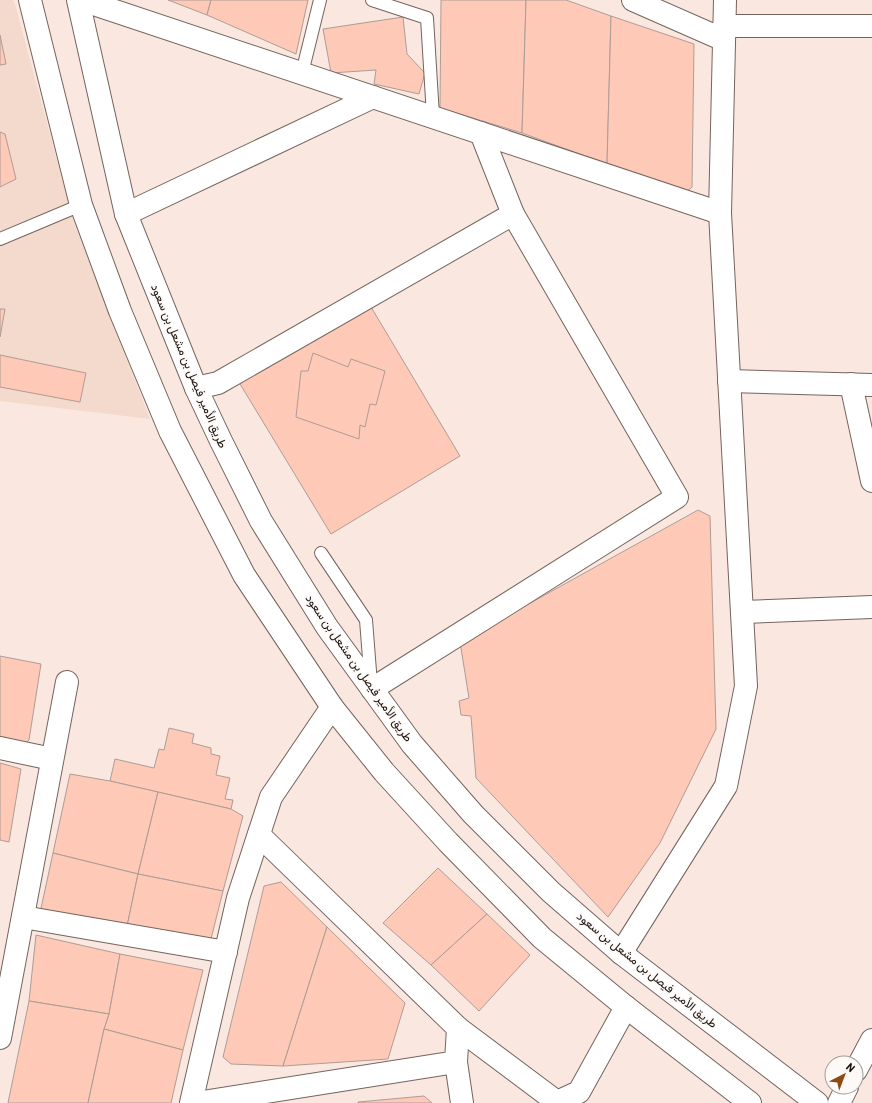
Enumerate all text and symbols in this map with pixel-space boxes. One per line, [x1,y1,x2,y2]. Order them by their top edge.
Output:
street label: طريق الأمير فيصل بن مشعل بن سعود [147,282,231,451]
street label: طريق الأمير فيصل بن مشعل بن سعود [302,591,416,745]
street label: طريق الأمير فيصل بن مشعل بن سعود [573,908,721,1032]
north arrow [824,1055,864,1095]
text: N [844,1060,858,1074]

